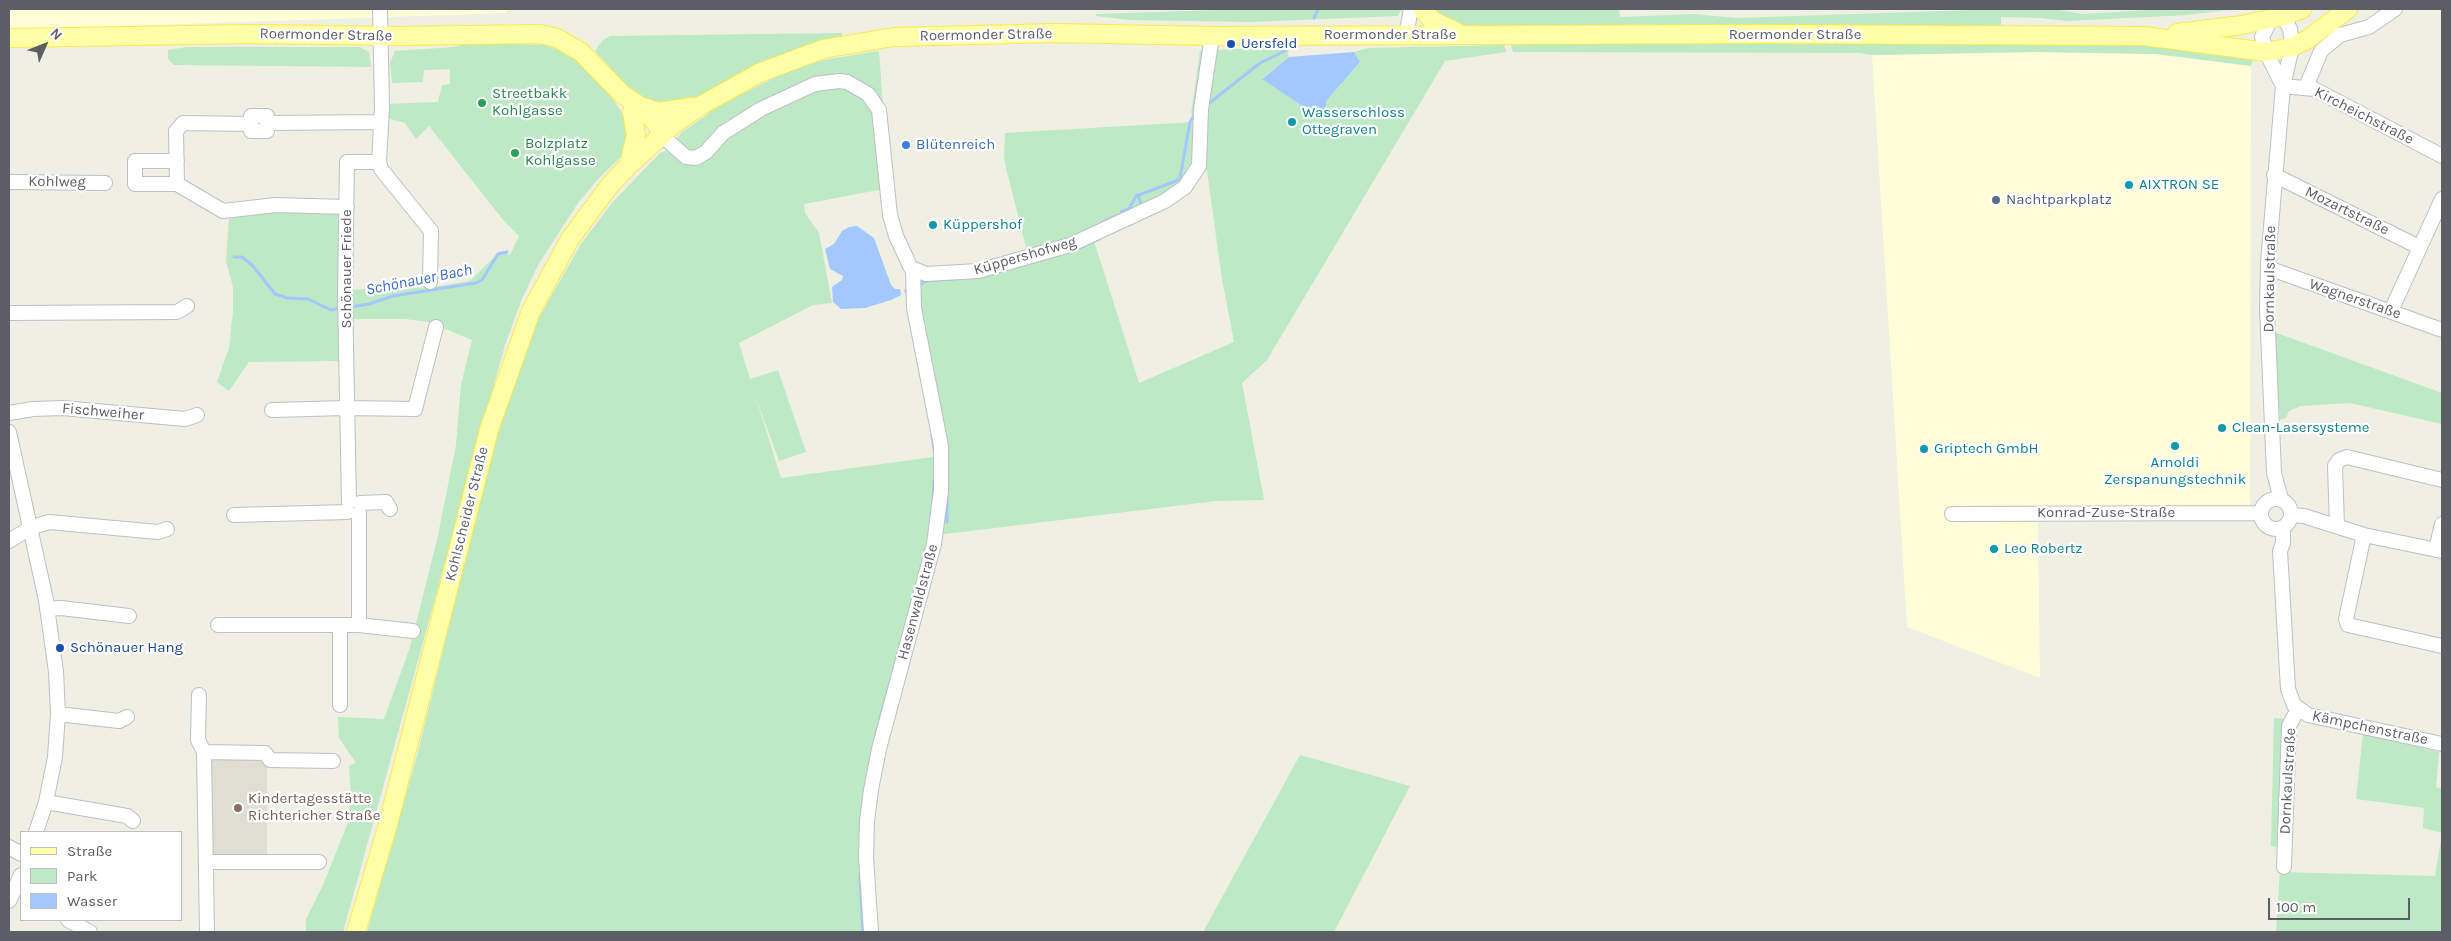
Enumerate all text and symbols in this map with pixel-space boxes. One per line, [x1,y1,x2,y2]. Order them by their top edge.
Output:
north arrow [20,20,70,70]
text: N [47,25,66,44]
street label: Roermonder Straße [260,25,392,45]
street label: Roermonder Straße [920,25,1052,45]
street label: Roermonder Straße [1324,26,1456,44]
street label: Roermonder Straße [1729,26,1861,44]
place label: Uersfeld [1241,35,1297,53]
marker: Uersfeld [1225,38,1237,50]
street label: Kircheichstraße [2311,83,2417,149]
place label: Streetbakk Kohlgasse [492,85,567,120]
marker: Streetbakk Kohlgasse [476,97,488,109]
place label: Wasserschloss Ottegraven [1302,104,1405,139]
marker: Wasserschloss Ottegraven [1286,116,1298,128]
place label: Bolzplatz Kohlgasse [525,135,596,170]
place label: Blütenreich [916,136,995,154]
marker: Blütenreich [900,139,912,151]
marker: Bolzplatz Kohlgasse [509,147,521,159]
street label: Kohlweg [28,172,86,192]
place label: AIXTRON SE [2139,176,2219,194]
marker: AIXTRON SE [2123,179,2135,191]
street label: Mozartstraße [2302,183,2392,239]
place label: Nachtparkplatz [2006,191,2112,209]
marker: Nachtparkplatz [1990,194,2002,206]
street label: Schönauer Friede [338,209,356,329]
place label: Küppershof [943,216,1022,234]
marker: Küppershof [927,219,939,231]
street label: Dornkaulstraße [2260,226,2280,332]
street label: Küppershofweg [971,233,1079,279]
water label: Schönauer Bach [364,260,474,300]
street label: Wagnerstraße [2307,275,2403,323]
street label: Fischweiher [61,399,145,425]
place label: Clean-Lasersysteme [2232,419,2369,437]
marker: Clean-Lasersysteme [2216,422,2228,434]
place label: Griptech GmbH [1934,440,2039,458]
marker: Arnoldi Zerspanungstechnik [2169,440,2181,452]
marker: Griptech GmbH [1918,443,1930,455]
street label: Kohlscheider Straße [442,445,492,583]
place label: Arnoldi Zerspanungstechnik [2104,454,2246,489]
street label: Konrad-Zuse-Straße [2037,504,2175,522]
place label: Leo Robertz [2004,540,2083,558]
street label: Hasenwaldstraße [894,542,942,662]
marker: Leo Robertz [1988,543,2000,555]
place label: Schönauer Hang [70,639,183,657]
marker: Schönauer Hang [54,642,66,654]
street label: Kämpchenstraße [2311,707,2429,749]
street label: Dornkaulstraße [2276,727,2300,835]
place label: Kindertagesstätte Richtericher Straße [248,790,380,825]
marker: Kindertagesstätte Richtericher Straße [232,802,244,814]
legend [20,831,182,921]
text: Straße [67,842,112,860]
text: Park [67,867,97,885]
scale bar [2271,888,2414,920]
text: Wasser [67,892,117,910]
text: 100 m [2276,898,2316,916]

